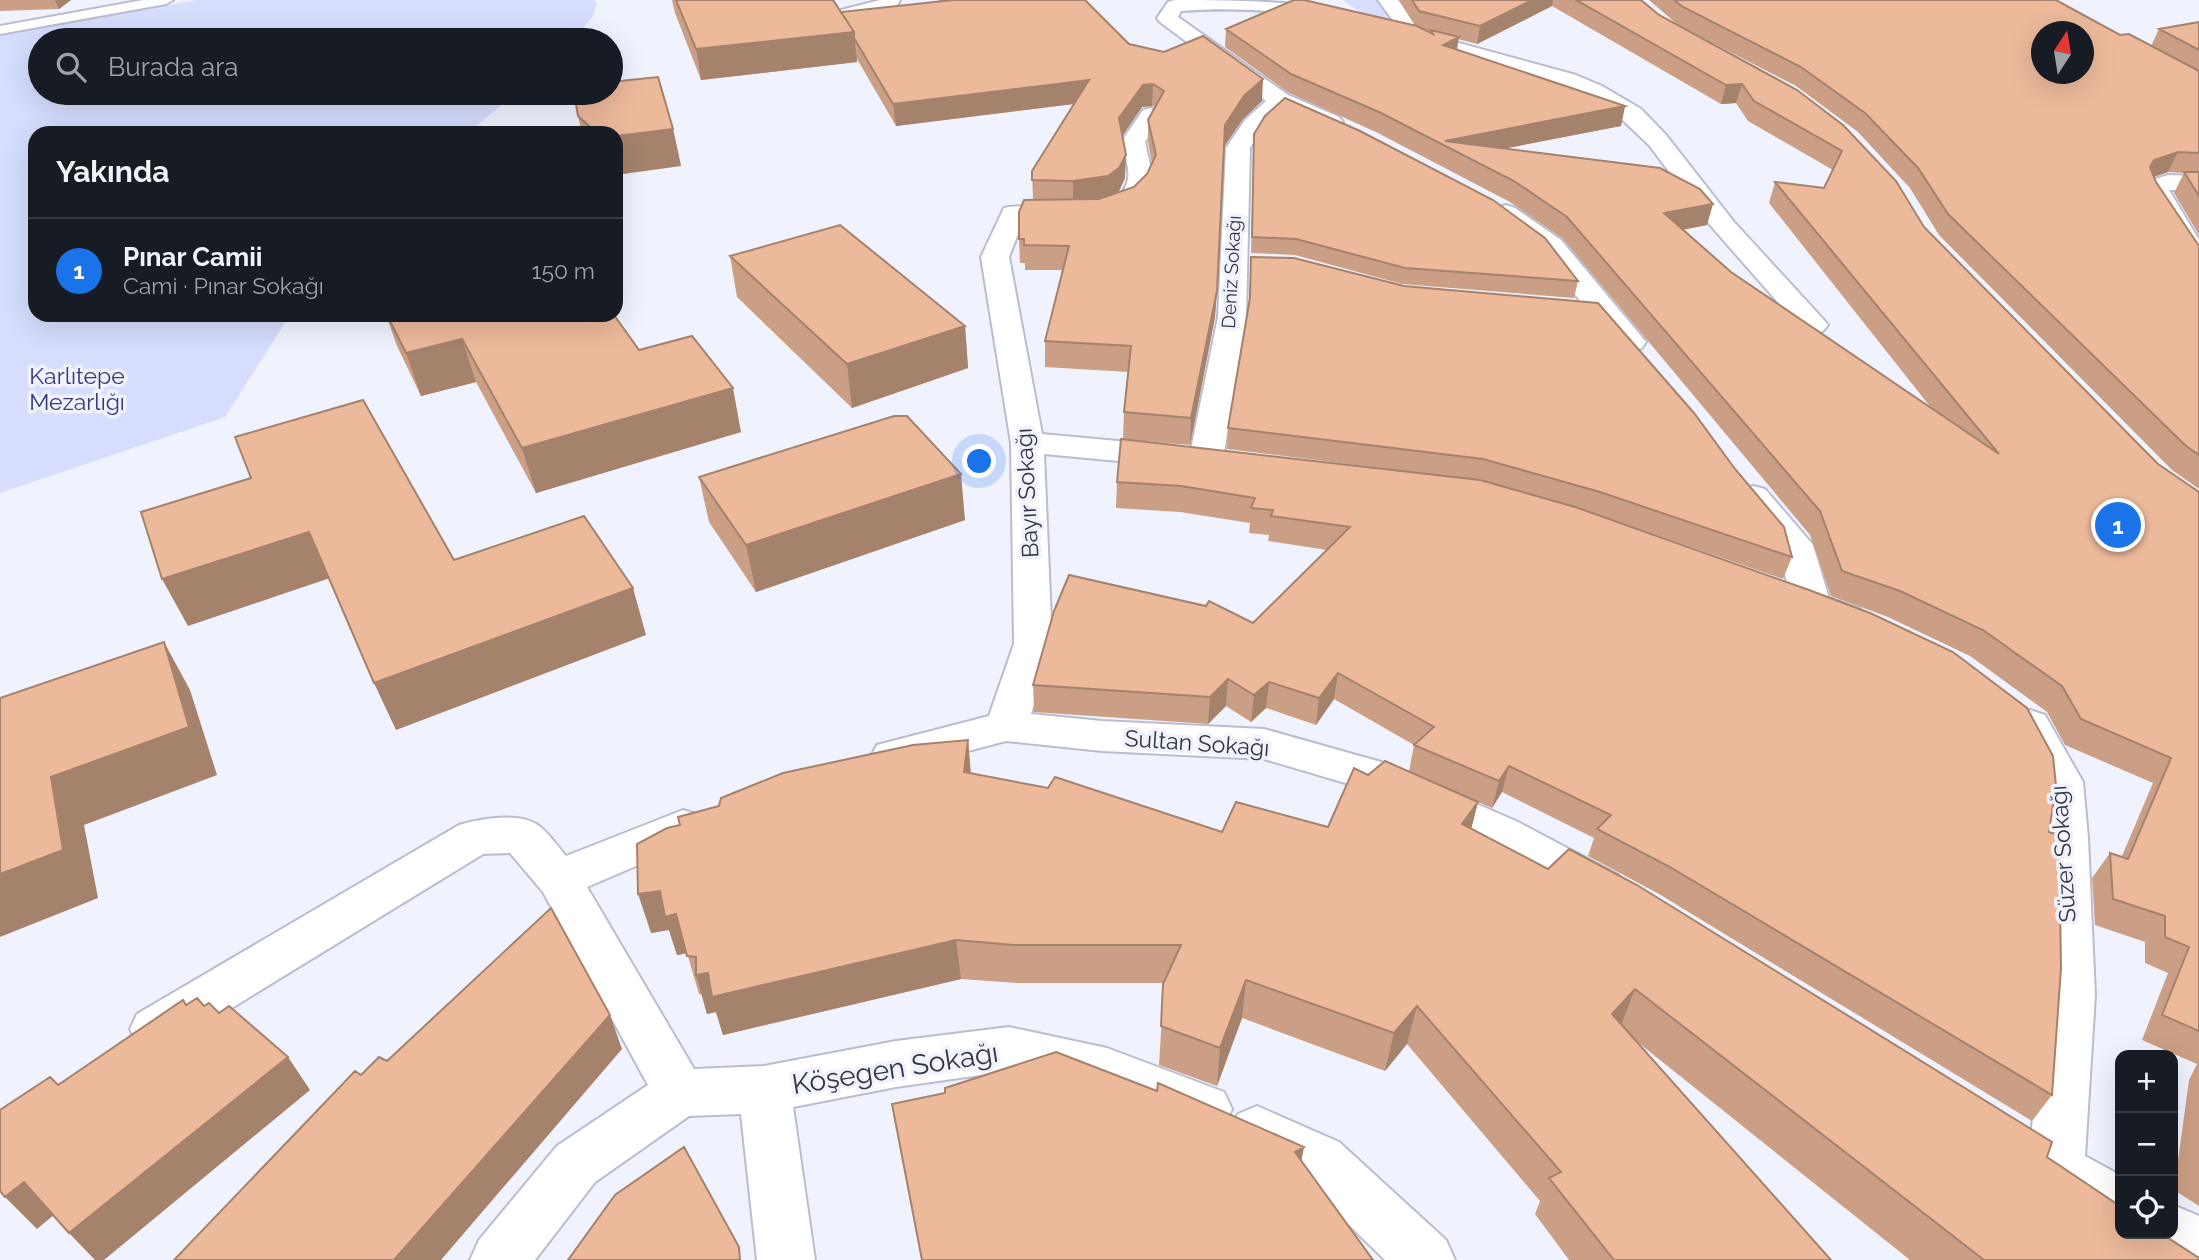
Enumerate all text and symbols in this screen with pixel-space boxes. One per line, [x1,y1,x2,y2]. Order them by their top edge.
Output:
north arrow [2031,21,2094,84]
search box [28,28,623,105]
icon: search [52,48,90,86]
text: Burada ara [108,52,238,82]
text: Yakında [56,154,169,189]
street label: Deniz Sokağı [1217,215,1245,329]
text: Pınar Camii [123,242,262,272]
text: 1 [73,257,85,284]
text: 150 m [532,257,595,284]
text: Cami · Pınar Sokağı [123,272,324,299]
park label: Karlıtepe Mezarlığı [29,362,125,415]
street label: Bayır Sokağı [1010,427,1043,559]
your location [962,444,996,478]
pin: 1 [2095,499,2141,551]
street label: Sultan Sokağı [1124,724,1270,761]
street label: Süzer Sokağı [2044,785,2081,923]
street label: Köşegen Sokağı [790,1036,1000,1101]
map controls [2115,1050,2178,1239]
button: + [2115,1050,2178,1113]
button: − [2115,1113,2178,1176]
button: locate [2115,1176,2178,1239]

